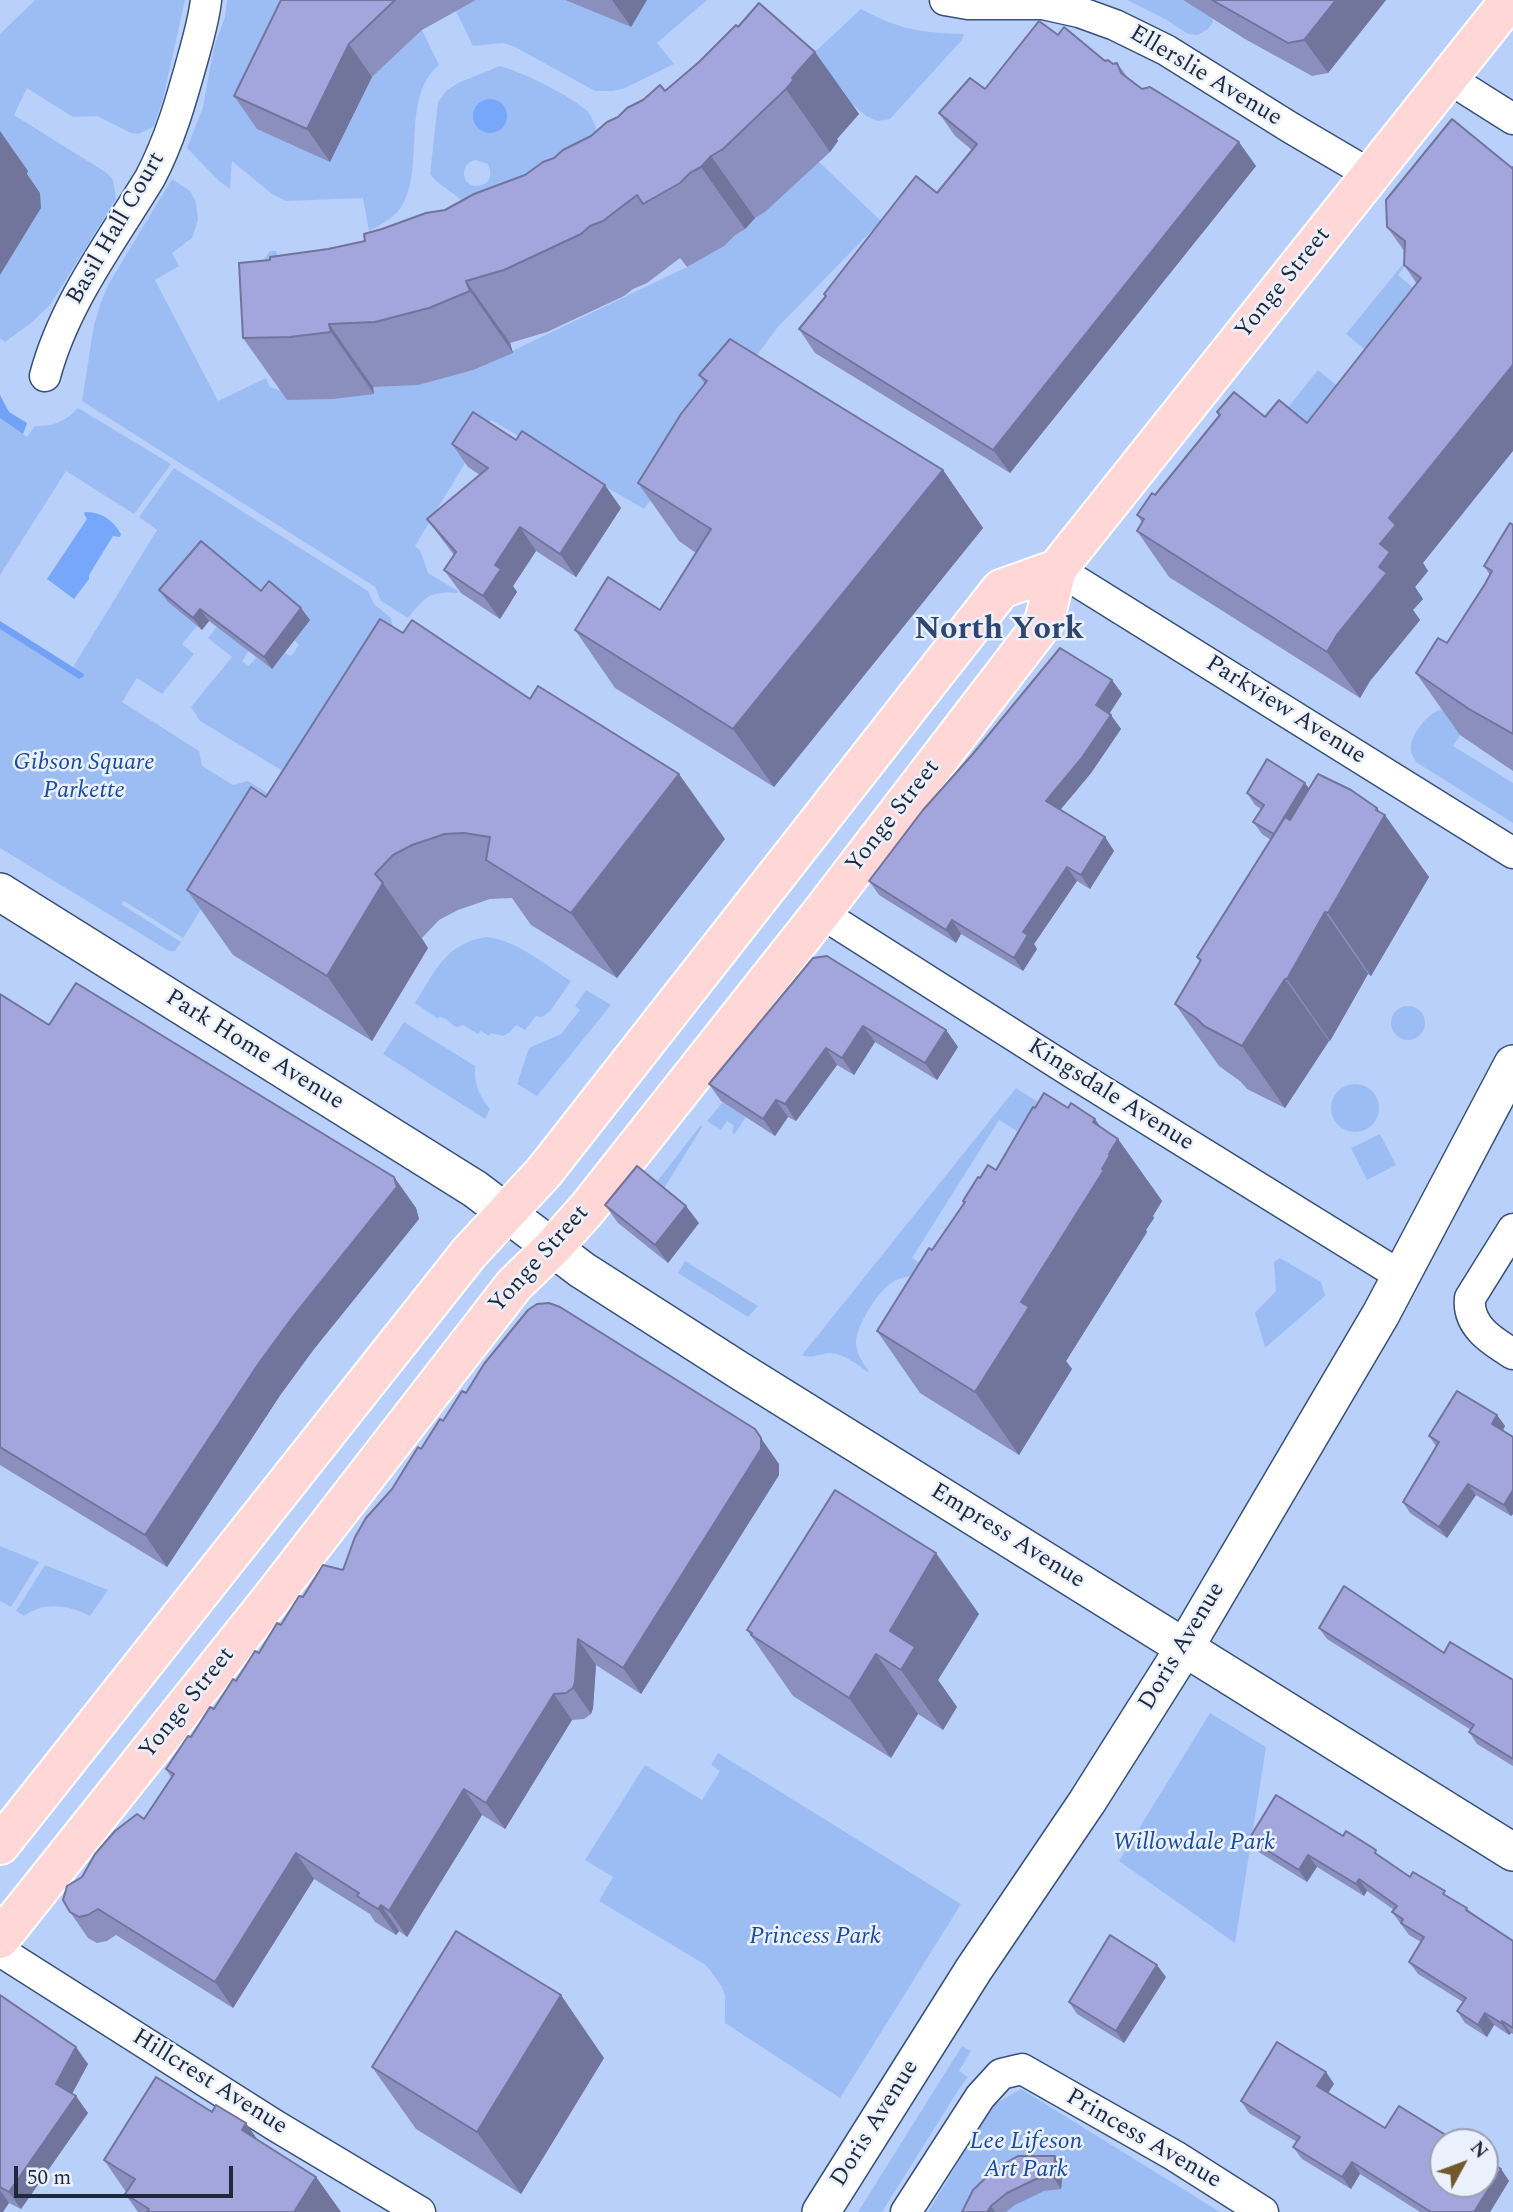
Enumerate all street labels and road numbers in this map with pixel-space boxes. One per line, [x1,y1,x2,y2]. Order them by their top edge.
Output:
street label: Ellerslie Avenue [1124,20,1286,134]
street label: Basil Hall Court [62,148,172,310]
street label: Yonge Street [1230,222,1338,346]
street label: Parkview Avenue [1200,650,1370,772]
street label: Yonge Street [841,755,947,879]
street label: Park Home Avenue [159,984,349,1118]
street label: Kingsdale Avenue [1022,1033,1198,1159]
street label: Yonge Street [484,1200,596,1320]
street label: Empress Avenue [924,1478,1090,1596]
street label: Doris Avenue [1134,1578,1232,1716]
street label: Yonge Street [134,1642,242,1766]
street label: Hillcrest Avenue [126,2024,292,2142]
street label: Doris Avenue [826,2055,926,2193]
street label: Princess Avenue [1060,2084,1226,2196]

